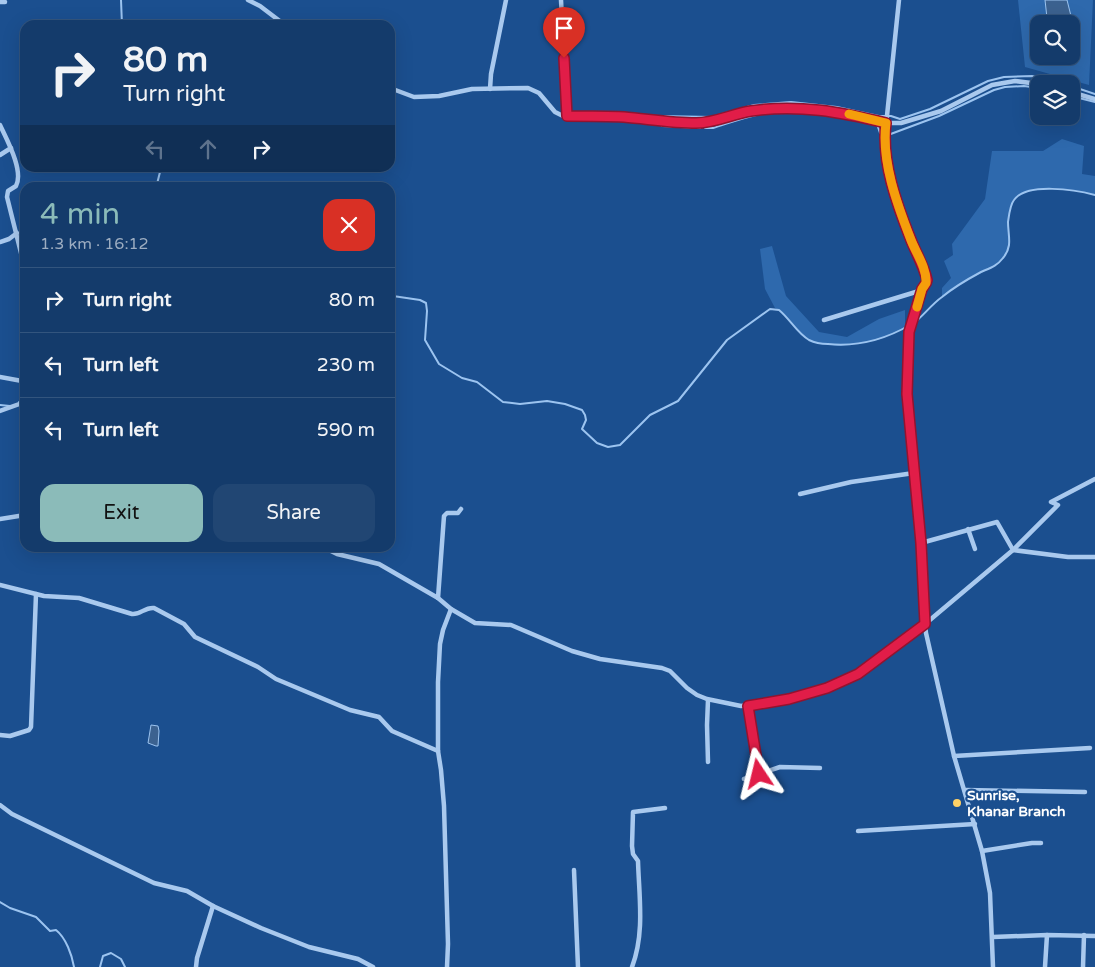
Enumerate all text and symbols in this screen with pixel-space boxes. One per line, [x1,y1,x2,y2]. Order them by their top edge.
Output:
pin [543,7,585,58]
icon: arrive [550,14,578,42]
map controls [1030,15,1080,125]
button: search [1030,15,1080,65]
text: 80 m [123,39,208,81]
icon: right [40,40,105,105]
button: layers [1030,75,1080,125]
text: Turn right [123,81,225,107]
icon: left [141,135,169,163]
icon: ahead [194,135,222,163]
icon: right [247,135,275,163]
text: 4 min [40,196,120,233]
button: close [323,199,375,251]
text: 1.3 km · 16:12 [40,234,149,254]
icon: right [40,286,68,314]
text: Turn right [83,289,171,311]
text: 80 m [329,289,375,311]
icon: left [40,351,68,379]
text: Turn left [83,354,159,376]
text: 230 m [317,354,375,376]
icon: left [40,416,68,444]
text: Turn left [83,419,159,441]
text: 590 m [317,419,375,441]
button: Exit [40,484,203,542]
button: Share [213,484,375,542]
position arrow [732,747,784,799]
place label: Sunrise, Khanar Branch [967,787,1066,820]
marker: Sunrise, Khanar Branch [951,797,963,809]

